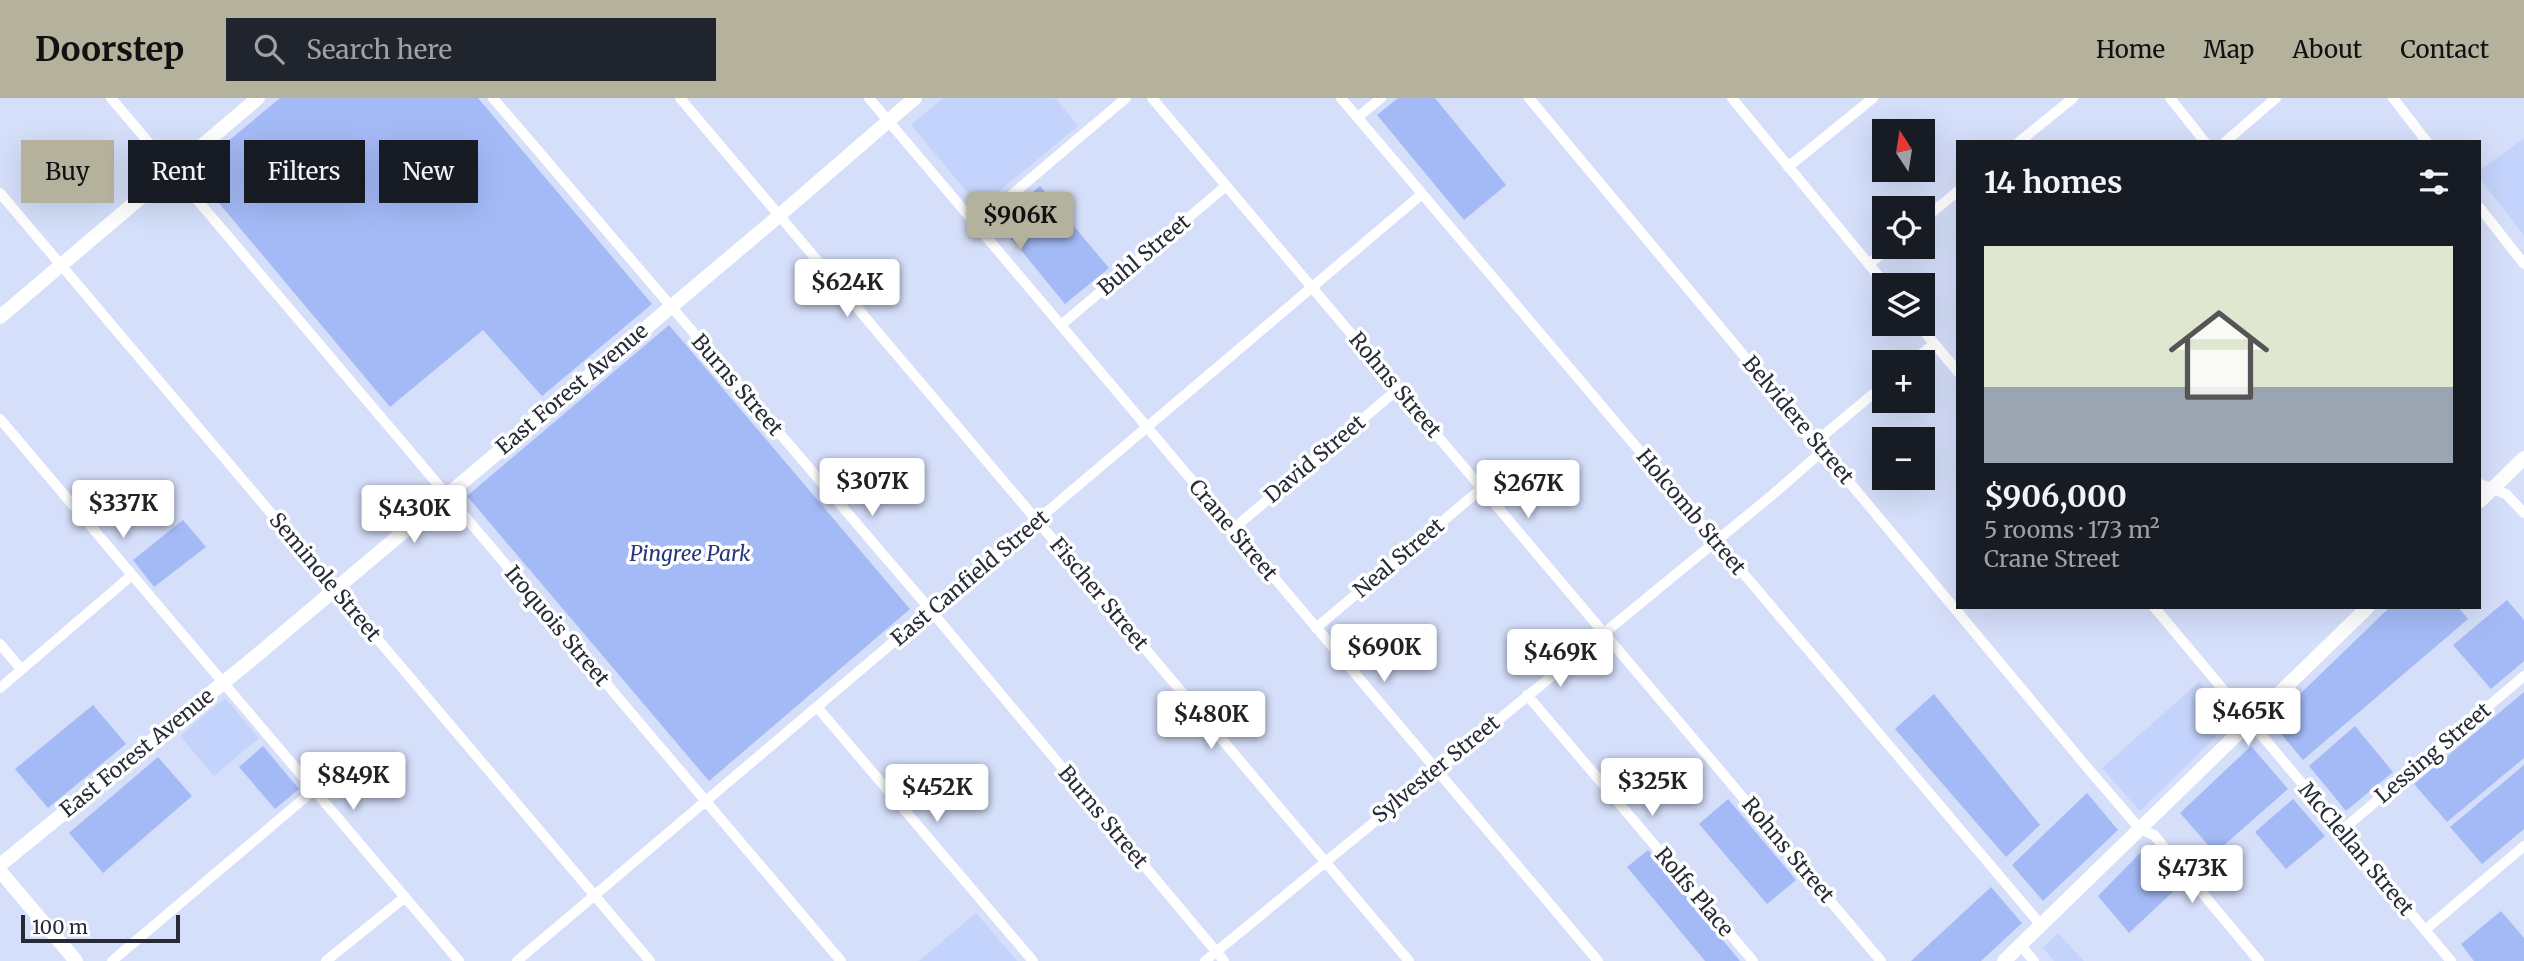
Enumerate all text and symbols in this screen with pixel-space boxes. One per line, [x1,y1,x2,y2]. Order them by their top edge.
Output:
search box [226,18,716,81]
text: Doorstep [35,29,184,70]
icon: search [250,30,288,68]
text: Search here [306,33,452,66]
text: Home [2096,34,2165,65]
text: Map [2203,34,2254,65]
text: About [2292,34,2362,65]
text: Contact [2400,34,2489,65]
north arrow [1872,119,1936,182]
map controls [1872,119,1935,490]
chip: Buy [21,140,114,203]
chip: Rent [128,140,230,203]
chip: Filters [244,140,365,203]
chip: New [379,140,478,203]
text: 14 homes [1984,163,2122,201]
icon: filters [2415,163,2453,201]
pin: $906K [971,192,1069,252]
button: locate [1872,196,1935,259]
text: $906K [983,200,1057,229]
street label: Buhl Street [1092,208,1195,301]
pin: $624K [798,260,896,319]
text: $624K [811,267,883,296]
button: layers [1872,273,1935,336]
icon: home [2156,292,2282,418]
street label: East Forest Avenue [490,317,653,460]
street label: Rohns Street [1343,326,1447,443]
street label: Burns Street [686,328,789,441]
street label: Belvidere Street [1737,350,1860,489]
button: + [1872,350,1935,413]
street label: David Street [1259,409,1371,509]
button: − [1872,427,1935,490]
street label: Holcomb Street [1631,443,1752,580]
pin: $307K [823,458,921,518]
pin: $267K [1479,460,1577,520]
text: $307K [836,466,908,495]
text: $267K [1493,468,1563,497]
street label: Crane Street [1183,474,1284,586]
text: $906,000 [1984,477,2127,515]
pin: $337K [74,480,172,540]
pin: $430K [365,486,463,545]
text: $337K [88,488,158,517]
text: $430K [378,493,450,522]
street label: East Canfield Street [885,504,1054,652]
street label: Seminole Street [264,507,387,647]
street label: Neal Street [1348,512,1449,603]
text: 5 rooms · 173 m² [1984,515,2160,544]
street label: Fischer Street [1044,532,1154,656]
park label: Pingree Park [629,540,751,567]
text: Crane Street [1984,544,2120,573]
street label: Iroquois Street [499,560,616,691]
pin: $690K [1335,624,1433,684]
pin: $469K [1511,630,1609,689]
text: $690K [1347,632,1421,661]
text: $469K [1523,637,1597,666]
street label: East Forest Avenue [54,682,219,823]
pin: $465K [2199,688,2297,748]
pin: $480K [1162,692,1260,751]
text: $465K [2211,696,2285,725]
street label: Lessing Street [2369,696,2496,809]
text: $480K [1173,699,1249,728]
street label: Sylvester Street [1366,709,1505,828]
pin: $849K [304,752,402,812]
pin: $325K [1603,758,1701,818]
text: $849K [316,760,390,789]
street label: Burns Street [1053,760,1154,874]
pin: $452K [888,764,986,824]
text: $325K [1617,766,1687,795]
text: $452K [901,772,973,801]
street label: McClellan Street [2293,777,2420,921]
street label: Rohns Street [1736,791,1840,908]
street label: Rolfs Place [1649,841,1740,942]
pin: $473K [2143,846,2241,905]
text: $473K [2157,853,2227,882]
scale bar [21,912,180,944]
text: 100 m [32,915,88,939]

